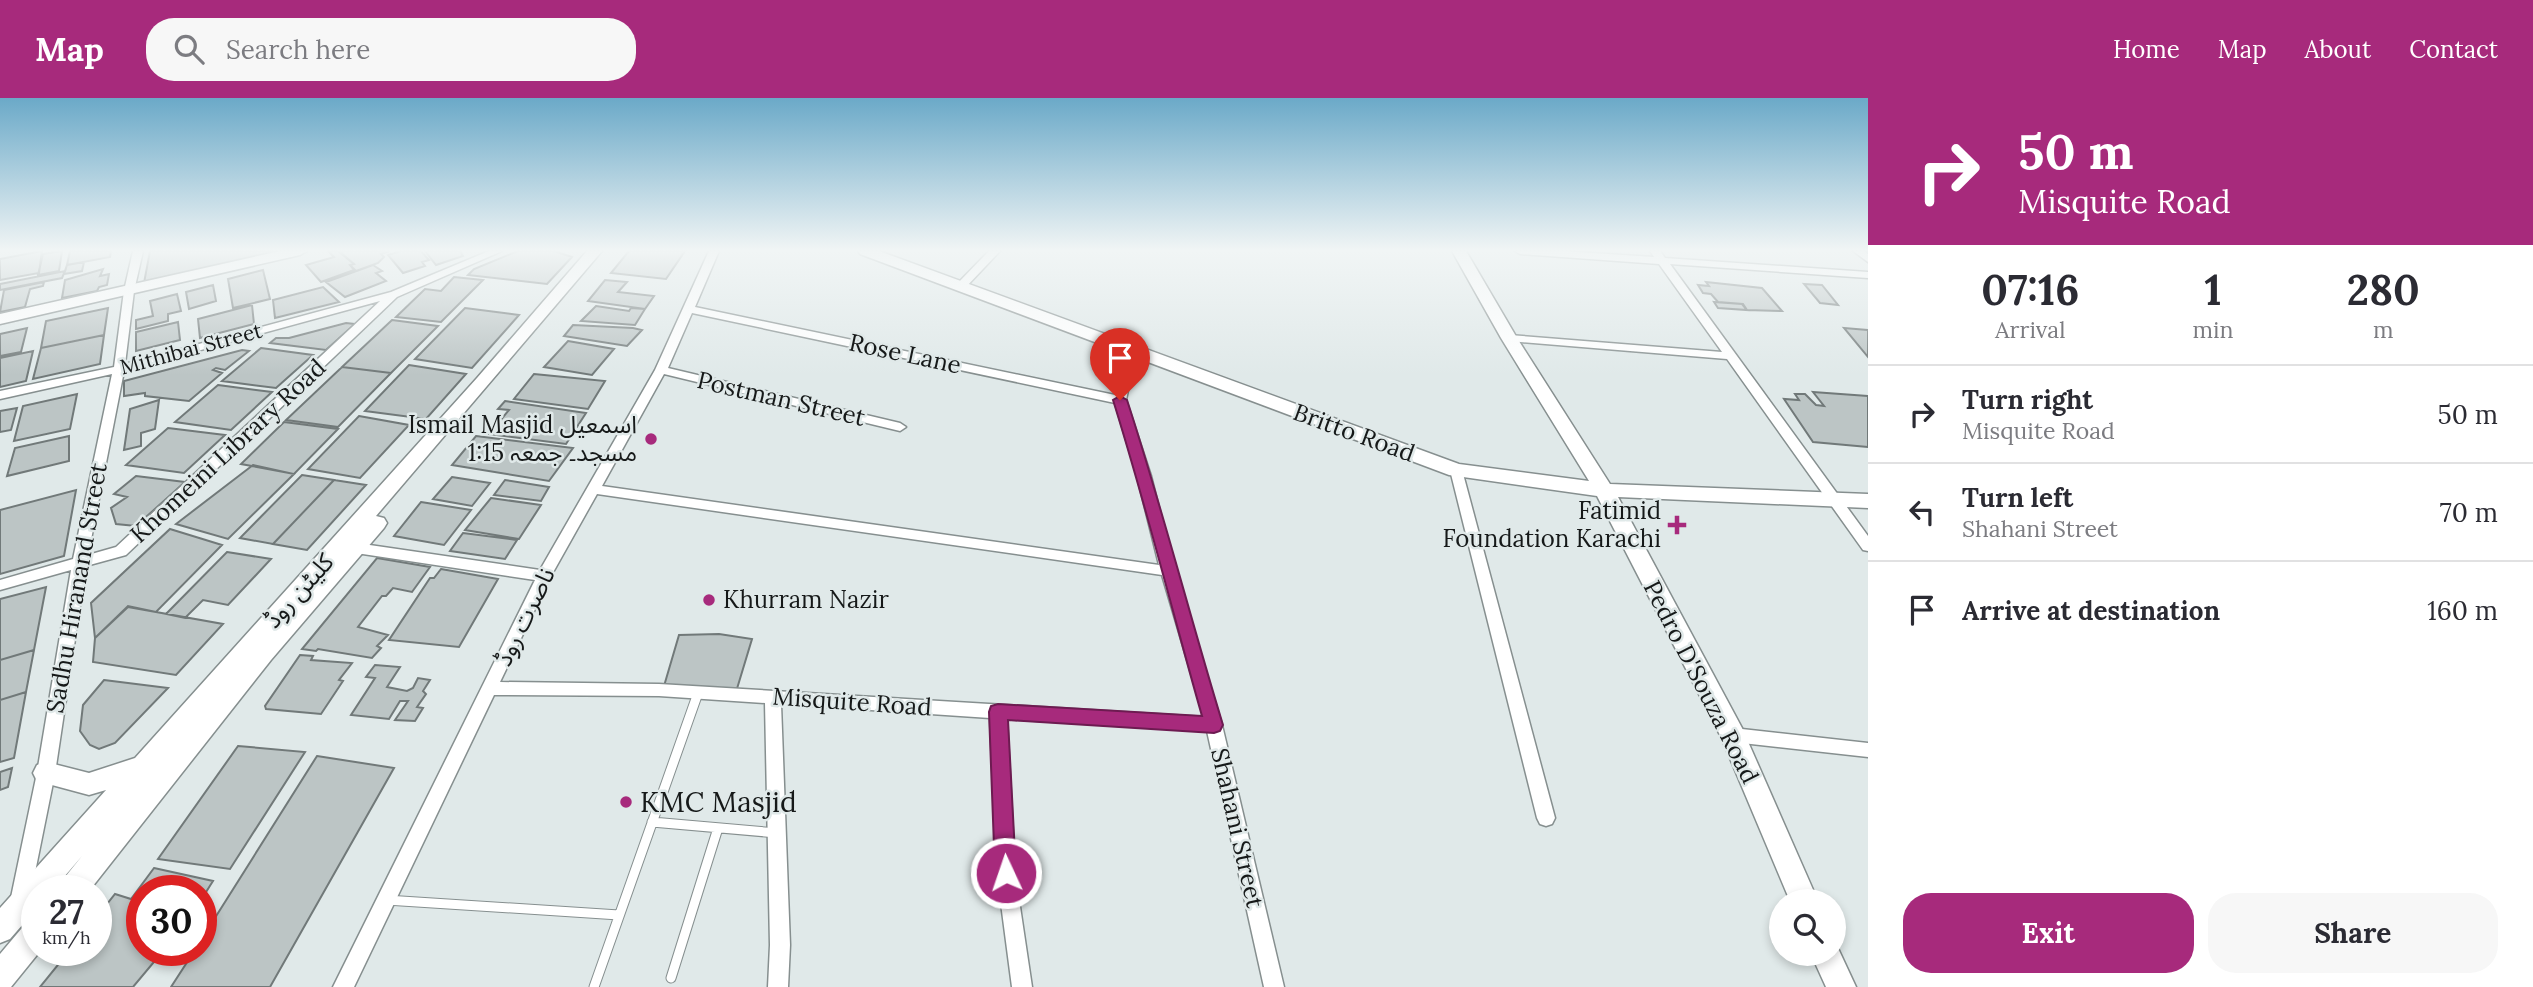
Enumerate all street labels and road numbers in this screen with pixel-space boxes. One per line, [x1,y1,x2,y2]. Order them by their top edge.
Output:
street label: Mithibai Street [117,316,266,380]
street label: Rose Lane [846,327,964,380]
street label: Khomeini Library Road [123,352,332,549]
street label: Postman Street [694,364,869,433]
street label: Britto Road [1289,396,1419,469]
street label: Sadhu Hiranand Street [39,460,114,715]
street label: کلیٹن روڈ [257,546,341,634]
street label: ناصرت روڈ [487,562,562,671]
street label: Pedro D'Souza Road [1637,575,1766,788]
street label: Misquite Road [771,680,933,723]
street label: Shahani Street [1204,745,1271,911]

